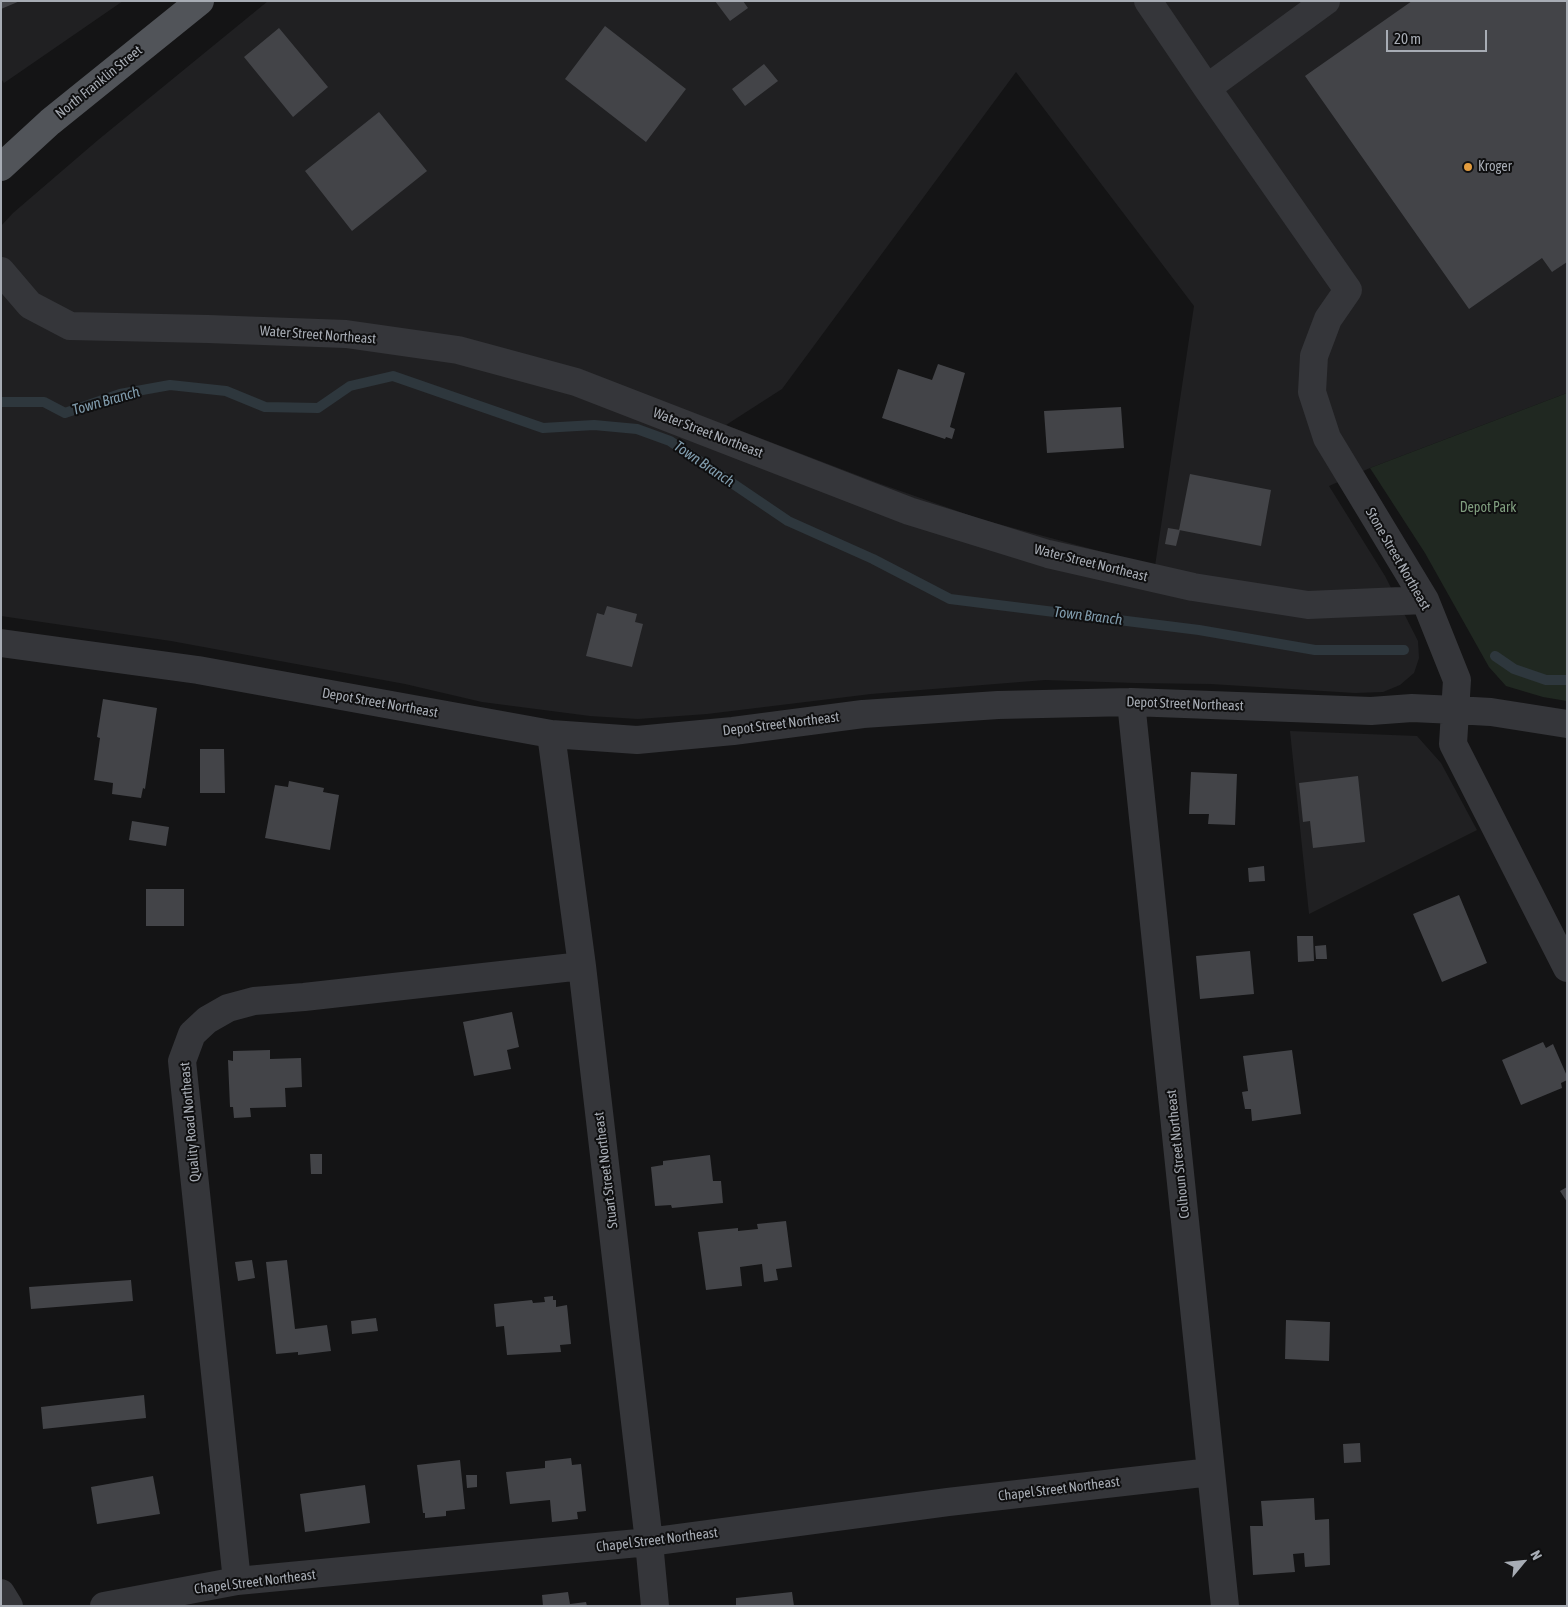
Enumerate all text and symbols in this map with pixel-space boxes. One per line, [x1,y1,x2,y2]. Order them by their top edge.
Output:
scale bar [1388,20,1489,52]
text: 20 m [1394,30,1421,47]
street label: North Franklin Street [52,42,146,122]
place label: Kroger [1478,159,1512,175]
marker: Kroger [1462,161,1474,173]
street label: Water Street Northeast [259,323,377,347]
water label: Town Branch [70,383,142,419]
street label: Water Street Northeast [651,404,765,462]
water label: Town Branch [670,437,738,491]
park label: Depot Park [1460,500,1516,516]
street label: Stone Street Northeast [1362,505,1434,613]
street label: Water Street Northeast [1032,541,1150,585]
water label: Town Branch [1053,603,1123,629]
street label: Depot Street Northeast [321,685,439,721]
street label: Depot Street Northeast [1126,694,1244,714]
street label: Depot Street Northeast [722,709,840,739]
street label: Quality Road Northeast [176,1061,204,1183]
street label: Colhoun Street Northeast [1163,1089,1193,1219]
street label: Stuart Street Northeast [591,1111,621,1229]
street label: Chapel Street Northeast [997,1473,1121,1505]
street label: Chapel Street Northeast [595,1524,719,1556]
north arrow [1498,1537,1548,1587]
text: N [1527,1548,1545,1562]
street label: Chapel Street Northeast [193,1566,317,1598]

